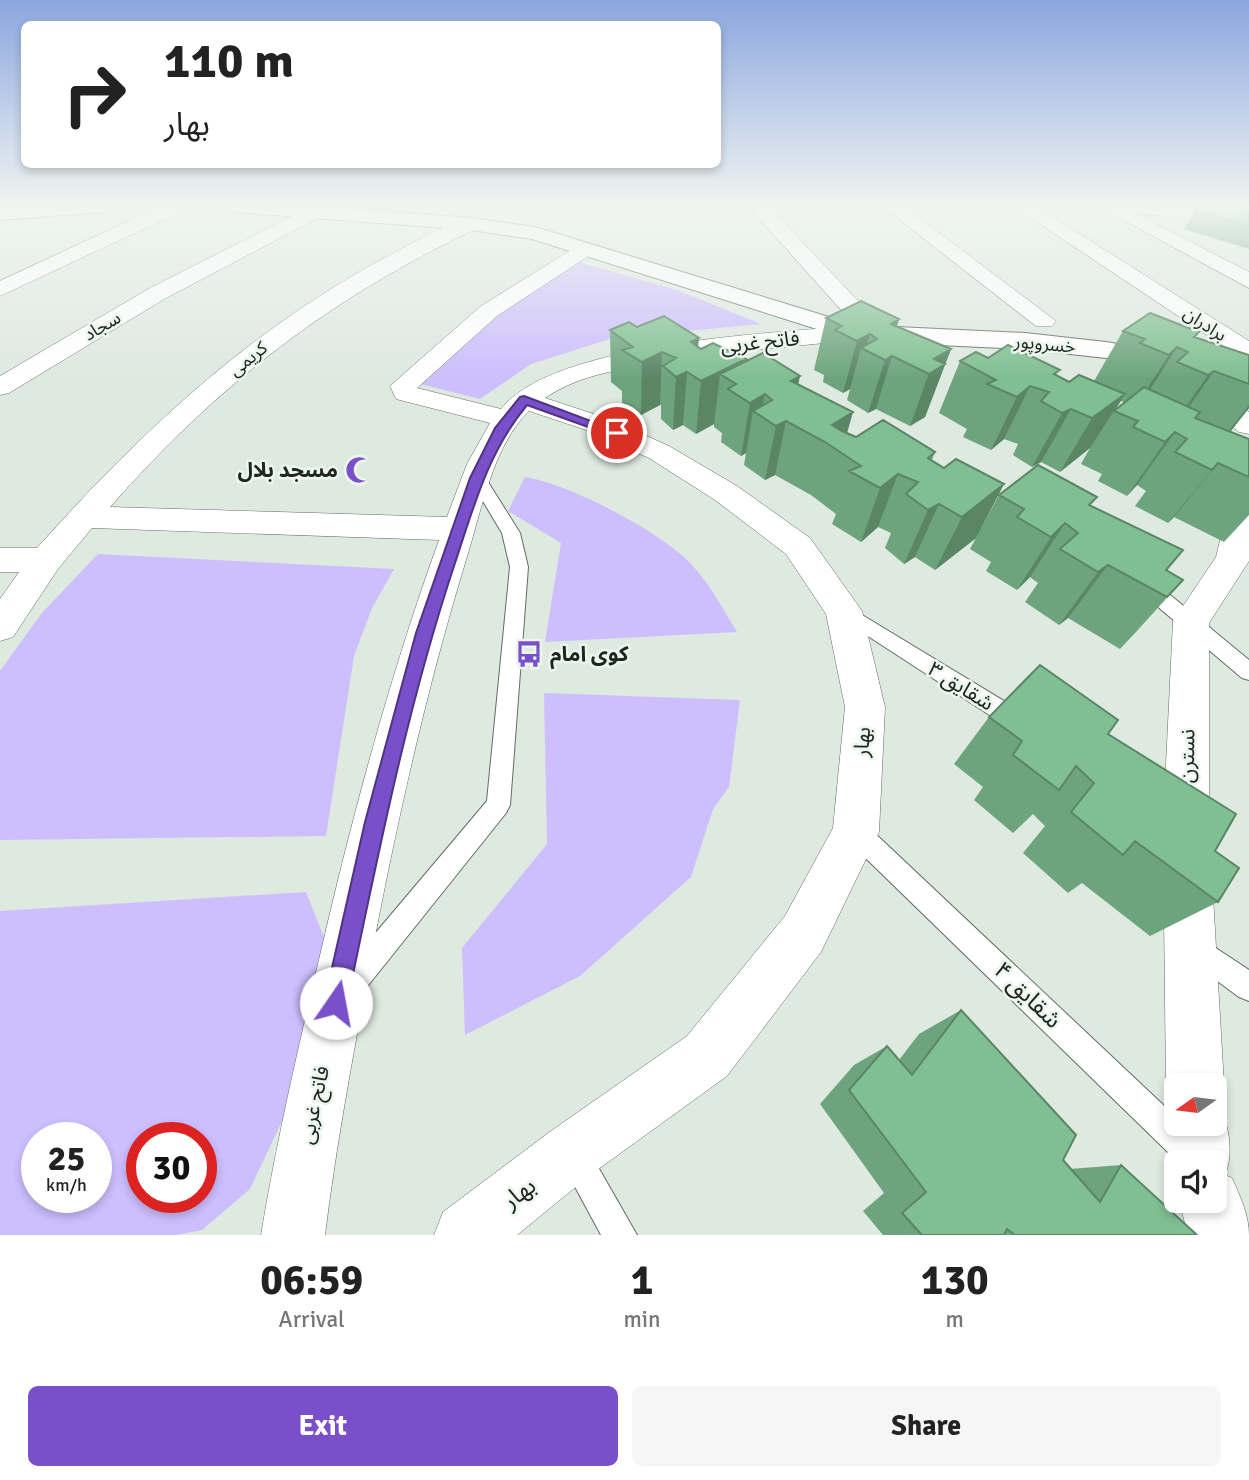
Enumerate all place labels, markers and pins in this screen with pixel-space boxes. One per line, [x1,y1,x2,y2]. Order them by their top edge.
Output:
pin [587,403,647,463]
mosque icon: مسجد بلال [344,455,374,485]
place label: مسجد بلال [238,457,338,483]
bus stop icon: کوی امام [514,639,544,669]
place label: کوی امام [550,641,629,670]

